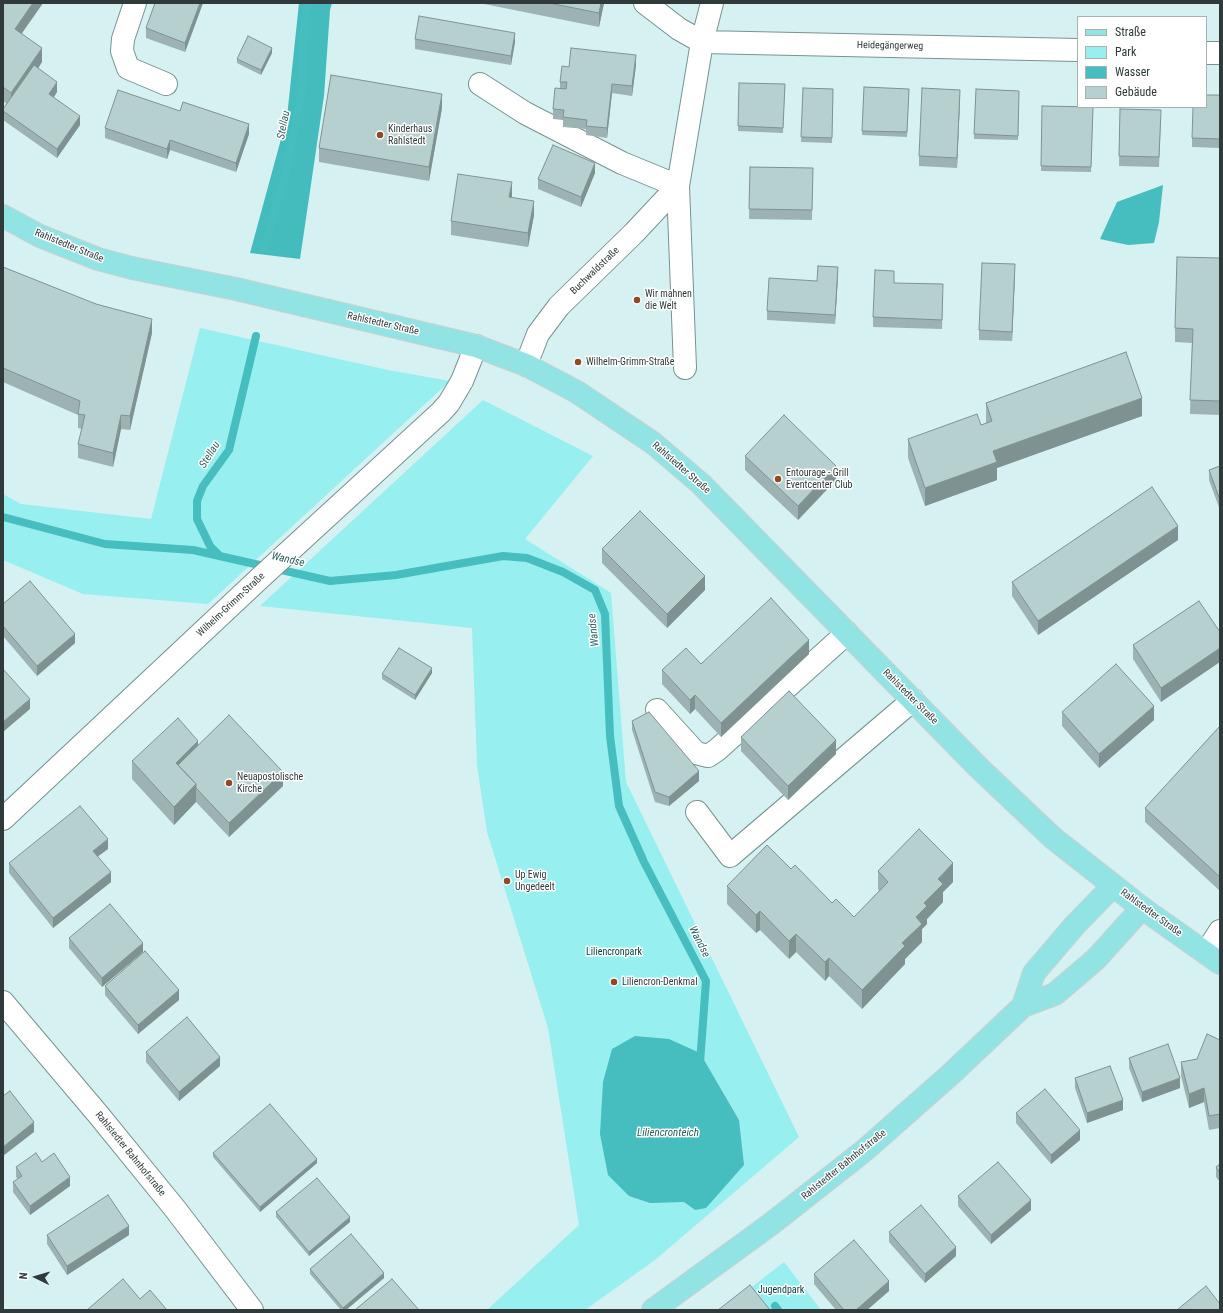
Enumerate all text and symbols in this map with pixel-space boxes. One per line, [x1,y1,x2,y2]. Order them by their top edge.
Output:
legend [1077,16,1207,108]
text: Straße [1115,25,1146,39]
street label: Heidegängerweg [857,39,923,53]
text: Park [1115,45,1136,59]
text: Wasser [1115,65,1150,79]
text: Gebäude [1115,85,1157,99]
water label: Stellau [275,110,293,140]
place label: Kinderhaus Rahlstedt [388,123,432,146]
marker: Kinderhaus Rahlstedt [375,130,385,140]
street label: Rahlstedter Straße [33,227,105,265]
street label: Buchwaldstraße [568,245,622,297]
place label: Wir mahnen die Welt [645,288,692,312]
marker: Wir mahnen die Welt [632,295,642,305]
street label: Rahlstedter Straße [346,310,420,338]
place label: Wilhelm-Grimm-Straße [586,356,675,368]
marker: Wilhelm-Grimm-Straße [573,357,583,367]
water label: Stellau [197,439,223,471]
street label: Rahlstedter Straße [649,440,713,496]
place label: Entourage - Grill Eventcenter Club [786,467,852,490]
marker: Entourage - Grill Eventcenter Club [773,474,783,484]
water label: Wandse [270,550,306,570]
street label: Wilhelm-Grimm-Straße [195,570,267,640]
water label: Wandse [586,613,602,647]
street label: Rahlstedter Straße [880,667,940,727]
place label: Neuapostolische Kirche [237,771,303,794]
marker: Neuapostolische Kirche [224,778,234,788]
place label: Up Ewig Ungedeelt [515,869,555,892]
marker: Up Ewig Ungedeelt [502,876,512,886]
street label: Rahlstedter Straße [1118,887,1184,939]
water label: Wandse [686,924,712,960]
park label: Liliencronpark [586,946,642,958]
place label: Liliencron-Denkmal [622,976,697,988]
marker: Liliencron-Denkmal [609,977,619,987]
street label: Rahlstedter Bahnhofstraße [92,1109,168,1199]
water label: Liliencronteich [637,1126,699,1140]
street label: Rahlstedter Bahnhofstraße [799,1127,889,1203]
north arrow [16,1257,56,1297]
text: N [17,1272,30,1280]
park label: Jugendpark [758,1284,804,1296]

